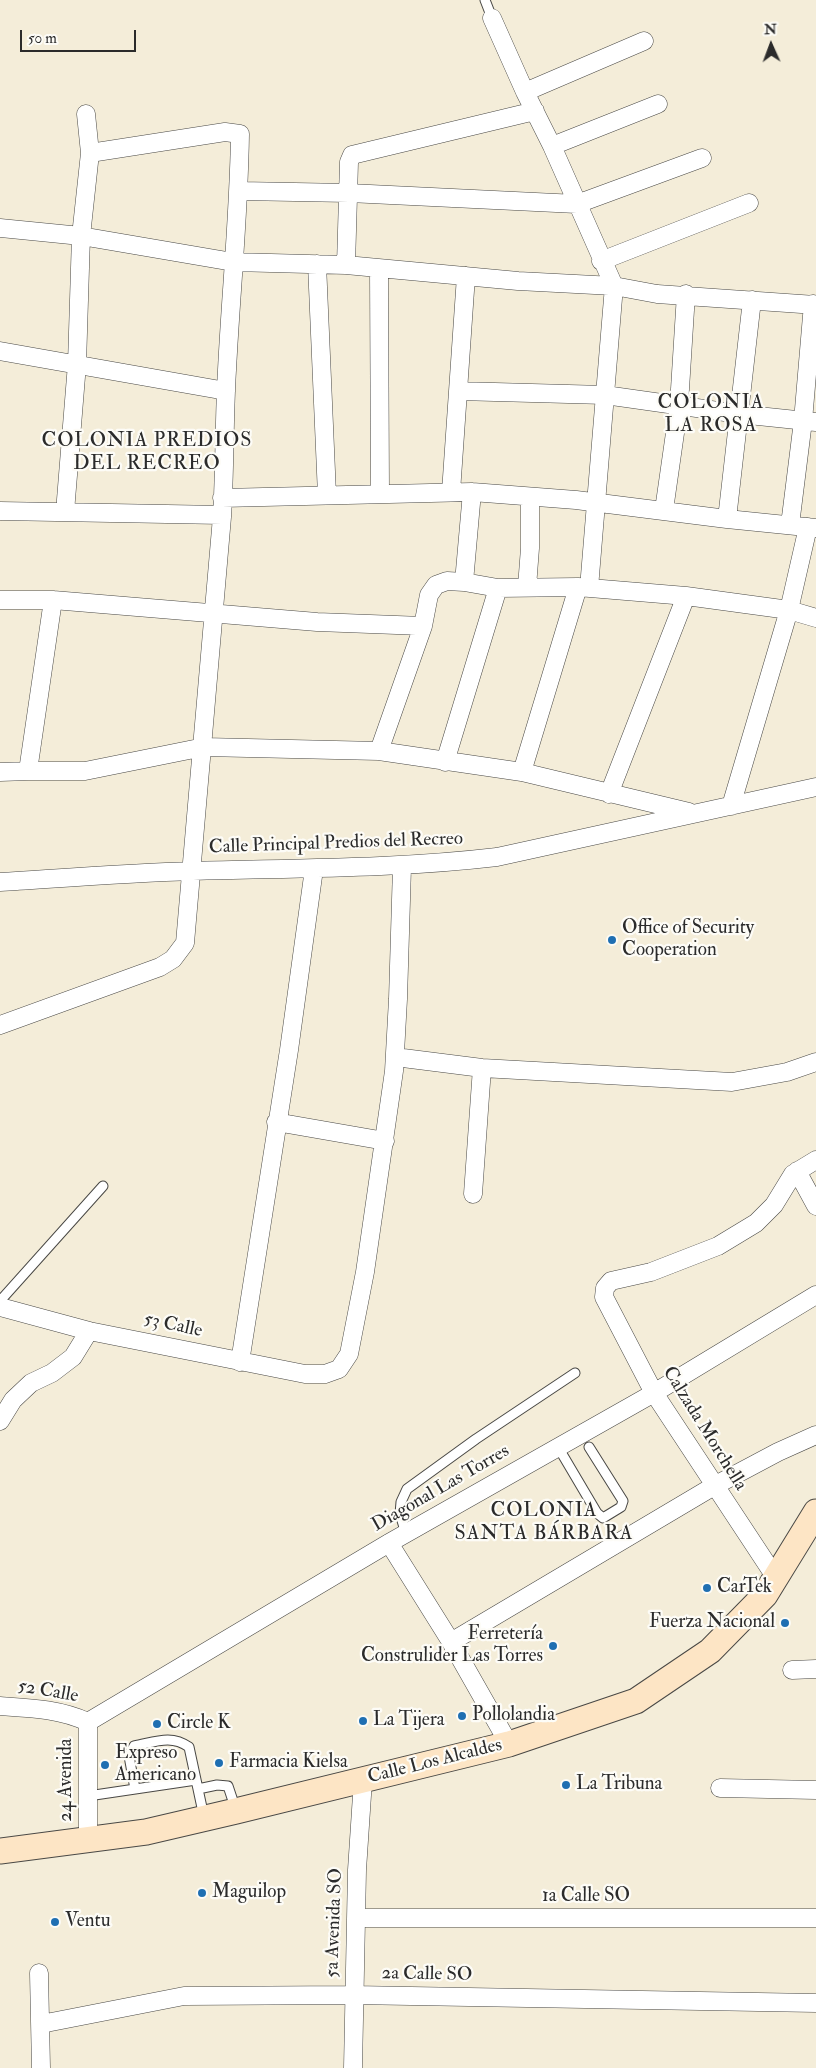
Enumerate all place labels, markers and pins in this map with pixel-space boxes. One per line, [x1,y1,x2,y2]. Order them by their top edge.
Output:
place label: Office of Security Cooperation [622,918,754,962]
marker: Office of Security Cooperation [606,934,618,946]
place label: CarTek [717,1577,772,1599]
marker: CarTek [701,1582,713,1594]
place label: Fuerza Nacional [649,1612,775,1634]
marker: Fuerza Nacional [779,1617,791,1629]
place label: Ferretería Construlider Las Torres [361,1624,543,1668]
marker: Ferretería Construlider Las Torres [547,1640,559,1652]
place label: Pollolandia [472,1705,555,1727]
place label: La Tijera [373,1710,445,1732]
marker: Pollolandia [456,1710,468,1722]
place label: Circle K [167,1713,231,1735]
marker: La Tijera [357,1715,369,1727]
marker: Circle K [151,1718,163,1730]
place label: Expreso Americano [115,1743,196,1787]
place label: Farmacia Kielsa [229,1752,348,1774]
marker: Farmacia Kielsa [213,1757,225,1769]
marker: Expreso Americano [99,1759,111,1771]
place label: La Tribuna [576,1774,662,1796]
marker: La Tribuna [560,1779,572,1791]
place label: Maguilop [212,1882,286,1904]
marker: Maguilop [196,1887,208,1899]
place label: Ventu [65,1911,110,1933]
marker: Ventu [49,1916,61,1928]

